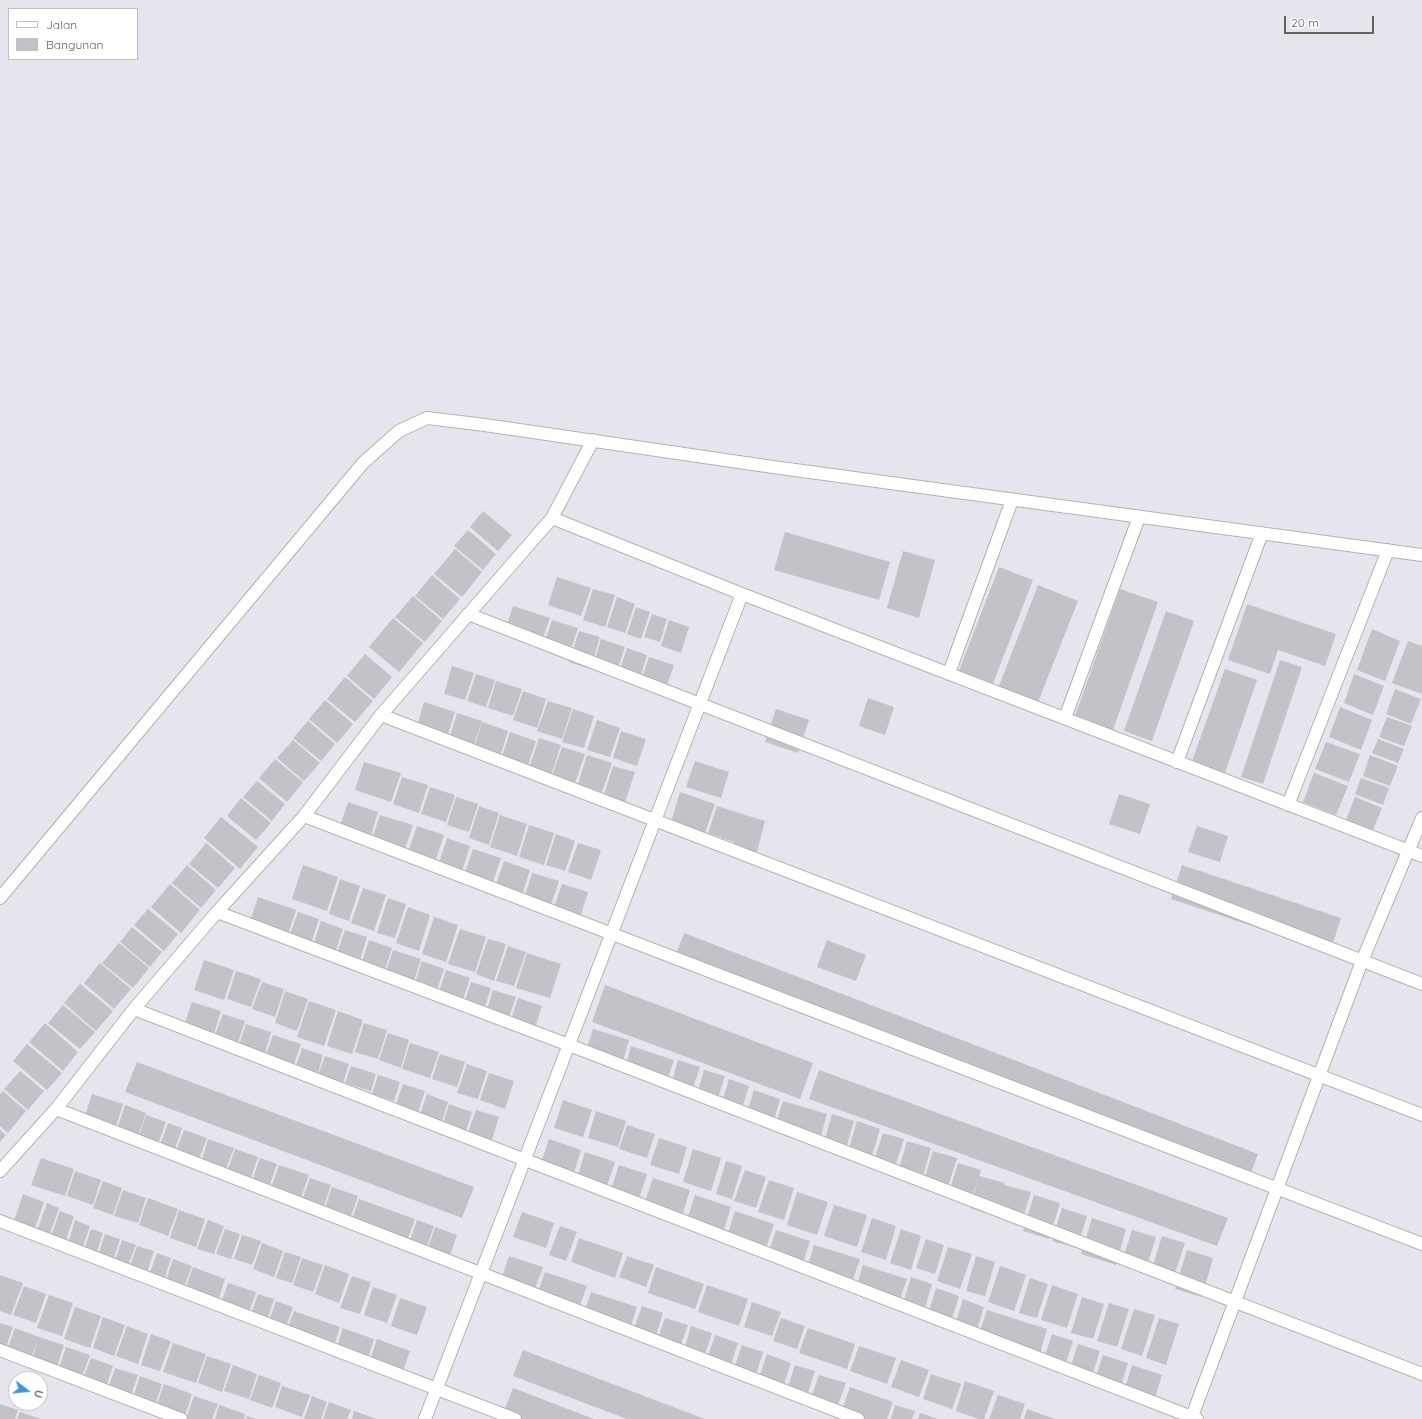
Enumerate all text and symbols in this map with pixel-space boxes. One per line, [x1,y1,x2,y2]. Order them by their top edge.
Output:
legend [8,8,138,60]
scale bar [1286,8,1376,34]
text: 20 m [1291,15,1319,30]
text: Jalan [46,17,77,32]
text: Bangunan [46,37,103,52]
north arrow [8,1371,48,1411]
text: U [31,1388,46,1400]

